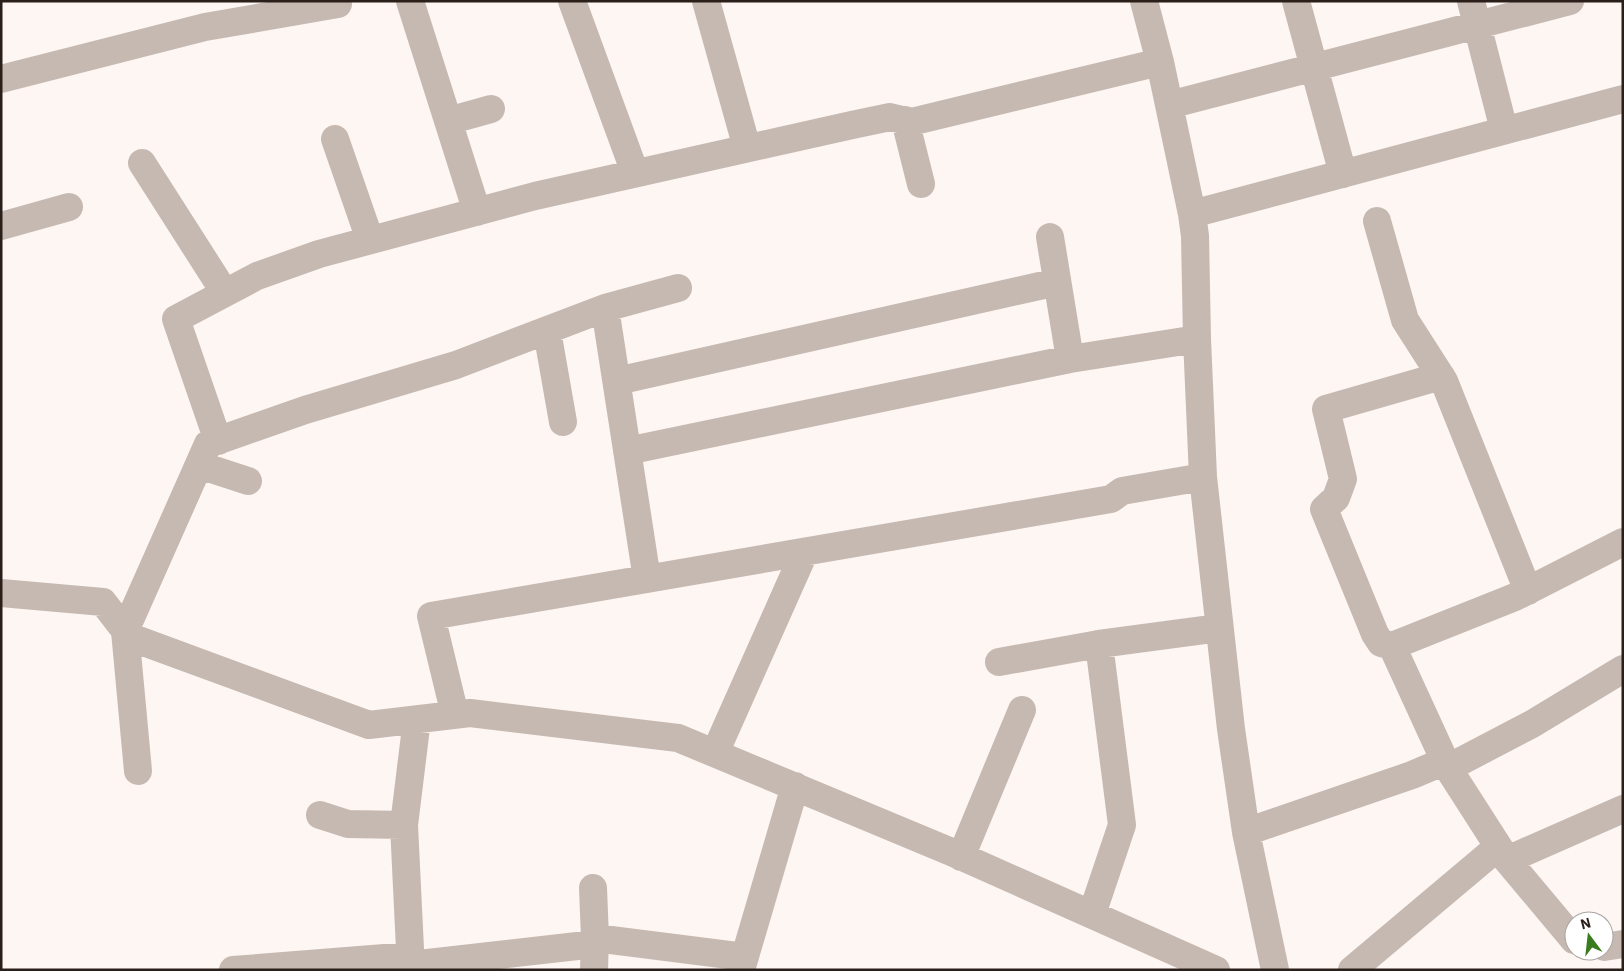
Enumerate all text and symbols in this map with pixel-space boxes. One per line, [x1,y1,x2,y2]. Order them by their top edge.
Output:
north arrow [1564,911,1614,961]
text: N [1578,913,1593,933]

